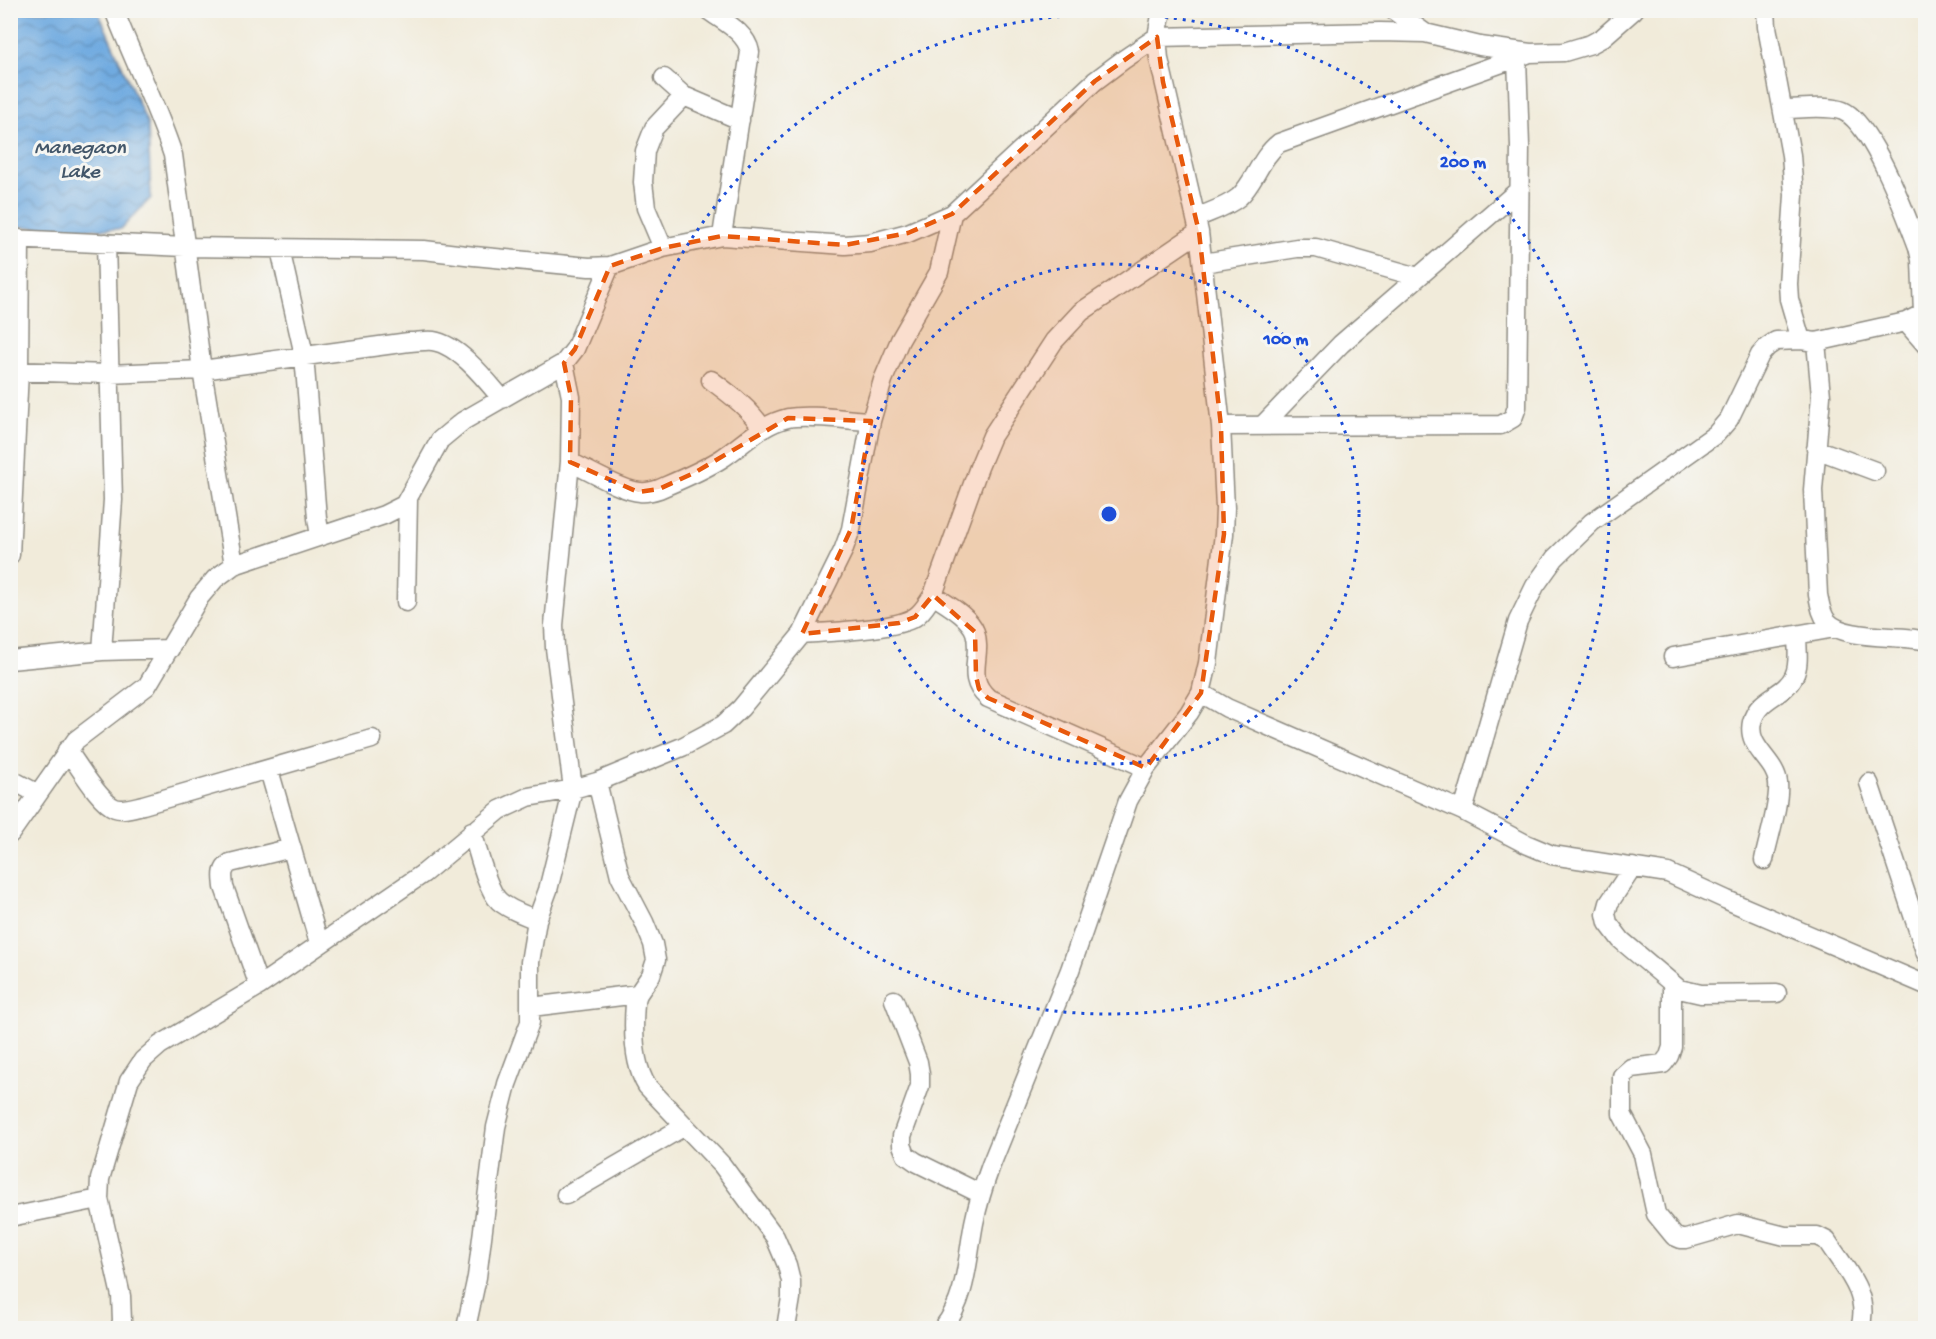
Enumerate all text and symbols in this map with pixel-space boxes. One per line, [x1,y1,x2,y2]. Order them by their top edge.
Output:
water label: Manegaon Lake [34,137,127,186]
text: 200 m [1440,153,1486,174]
text: 100 m [1263,330,1309,351]
centre of rings [1099,504,1119,524]

